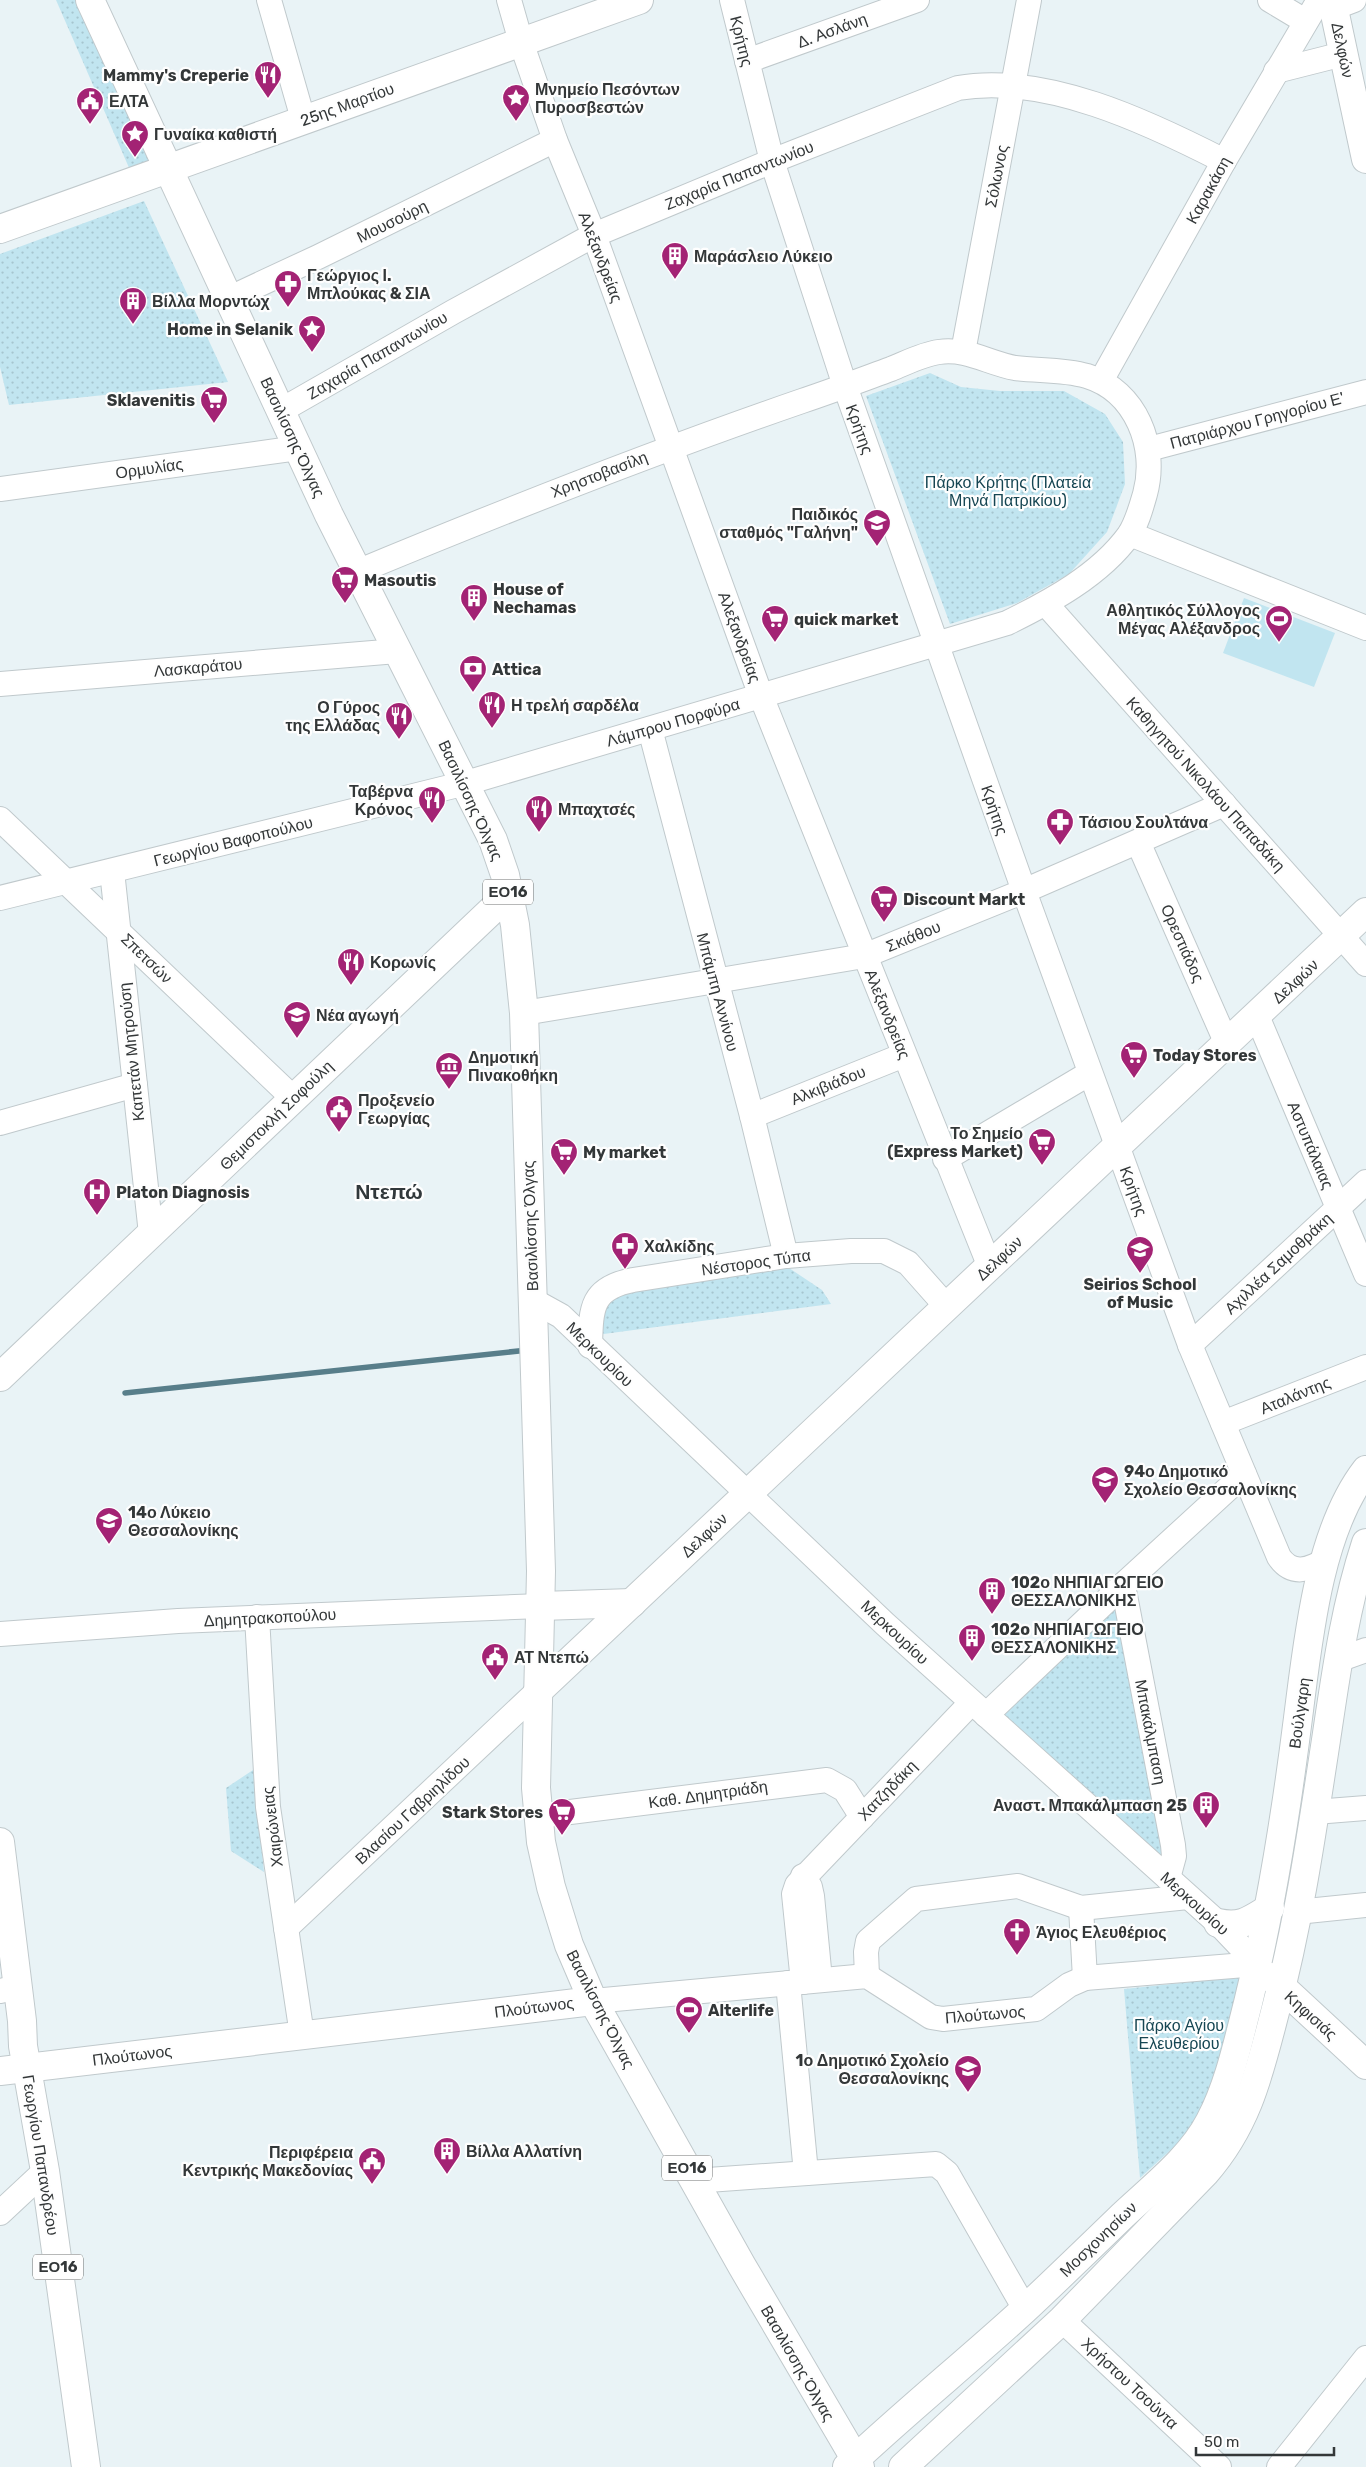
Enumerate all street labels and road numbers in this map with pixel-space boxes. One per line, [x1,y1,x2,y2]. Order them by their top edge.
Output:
street label: Δ. Ασλάνη [795,9,870,52]
street label: Κρήτης [726,14,757,69]
street label: Δελφών [1327,21,1358,80]
street label: 25ης Μαρτίου [298,79,397,130]
street label: Ζαχαρία Παπαντωνίου [662,137,816,214]
street label: Σόλωνος [981,143,1012,209]
street label: Καρακάση [1182,153,1235,227]
street label: Μουσούρη [354,196,431,247]
street label: Αλεξανδρείας [575,209,627,305]
street label: Ζαχαρία Παπαντωνίου [304,308,451,403]
street label: Βασιλίσσης Όλγας [256,374,329,501]
street label: Πατριάρχου Γρηγορίου Ε' [1168,388,1346,453]
street label: Κρήτης [842,402,877,457]
street label: Χρηστοβασίλη [548,447,650,502]
street label: Ορμυλίας [114,454,184,483]
street label: Αλεξανδρείας [714,589,765,686]
street label: Λασκαράτου [153,654,243,681]
street label: Καθηγητού Νικολάου Παπαδάκη [1122,693,1289,875]
street label: Λάμπρου Πορφύρα [604,694,742,751]
street label: Βασιλίσσης Όλγας [434,737,507,864]
street label: Κρήτης [977,783,1012,838]
street label: Γεωργίου Βαφοπούλου [152,812,315,870]
road number: ΕΟ16 [483,880,533,904]
street label: Ορεστιάδος [1157,901,1208,985]
street label: Σκιάθου [883,917,943,956]
street label: Σπετσών [117,929,176,987]
street label: Μπάμπη Αννίνου [693,931,742,1054]
street label: Δελφών [1268,955,1322,1008]
street label: Αλεξανδρείας [861,966,914,1062]
street label: Καπετάν Μητρούση [115,982,148,1122]
street label: Θεμιστοκλή Σοφούλη [216,1057,337,1174]
street label: Αλκιβιάδου [788,1062,868,1109]
street label: Αστυπάλαιας [1284,1099,1338,1192]
street label: Βασιλίσσης Όλγας [519,1160,542,1292]
street label: Κρήτης [1116,1164,1151,1219]
street label: Αχιλλέα Σαμοθράκη [1221,1209,1336,1318]
street label: Δελφών [972,1232,1026,1285]
street label: Νέστορος Τύπα [700,1245,812,1280]
street label: Μερκουρίου [562,1318,637,1391]
street label: Αταλάντης [1257,1373,1333,1418]
street label: Δελφών [677,1509,731,1562]
street label: Μερκουρίου [857,1596,932,1668]
street label: Δημητρακοπούλου [203,1605,337,1630]
street label: Βούλγαρη [1285,1676,1314,1750]
street label: Μπακάλμπαση [1131,1678,1170,1786]
street label: Βλασίου Γαβριηλίδου [351,1752,474,1868]
street label: Χατζηδάκη [854,1756,921,1825]
street label: Καθ. Δημητριάδη [647,1777,769,1812]
street label: Χαιρώνειας [258,1785,287,1868]
street label: Μερκουρίου [1157,1868,1233,1939]
street label: Βασιλίσσης Όλγας [562,1947,639,2072]
street label: Κηφισιάς [1281,1987,1341,2044]
street label: Πλούτωνος [493,1993,575,2022]
street label: Πλούτωνος [944,2002,1026,2027]
street label: Πλούτωνος [91,2041,173,2070]
street label: Γεωργίου Παπανδρέου [18,2073,63,2237]
road number: ΕΟ16 [662,2156,712,2180]
street label: Μοσχονησίων [1056,2198,1141,2281]
road number: ΕΟ16 [33,2254,83,2280]
street label: Βασιλίσσης Όλγας [757,2302,839,2425]
street label: Χρήστου Τσούντα [1077,2334,1182,2433]

